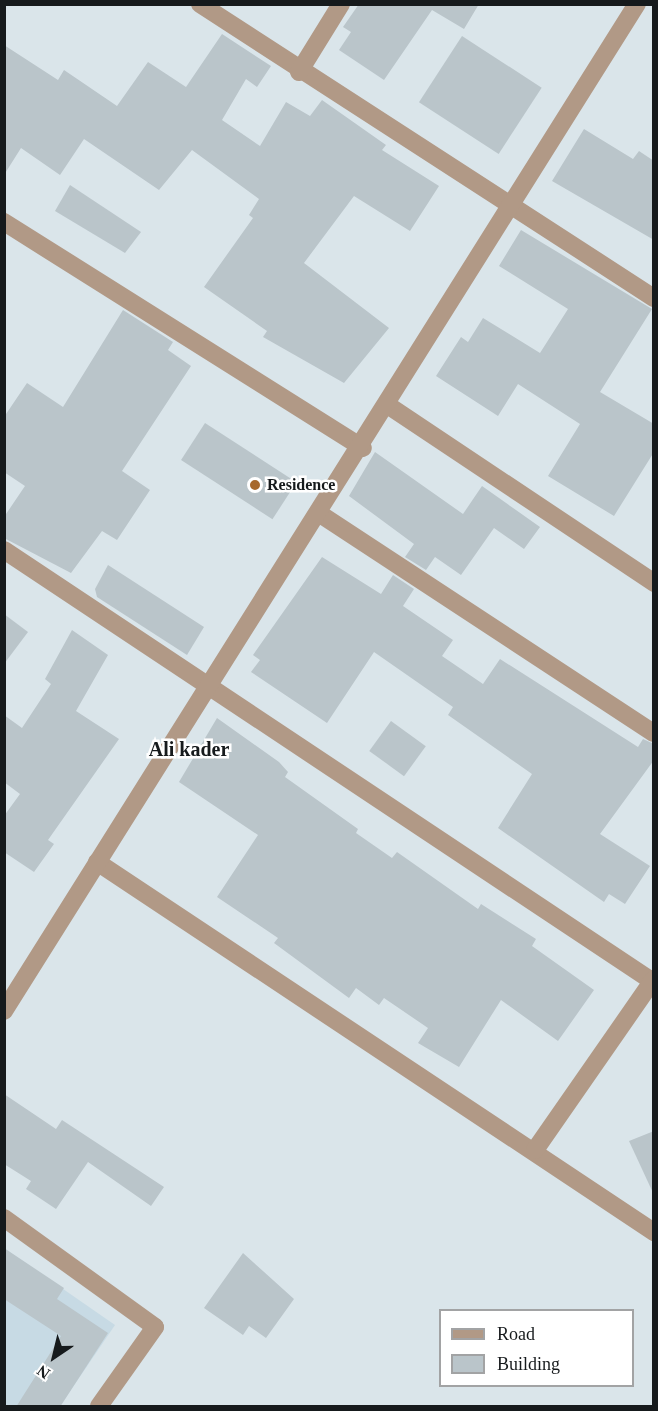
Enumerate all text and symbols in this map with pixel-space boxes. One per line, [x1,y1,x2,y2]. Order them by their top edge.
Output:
place label: Residence [267,475,335,495]
marker: Residence [248,478,262,492]
district label: Ali kader [149,737,229,761]
legend [439,1309,634,1387]
text: Road [497,1324,535,1344]
north arrow [24,1327,84,1387]
text: Building [497,1354,560,1374]
text: N [34,1362,53,1382]

